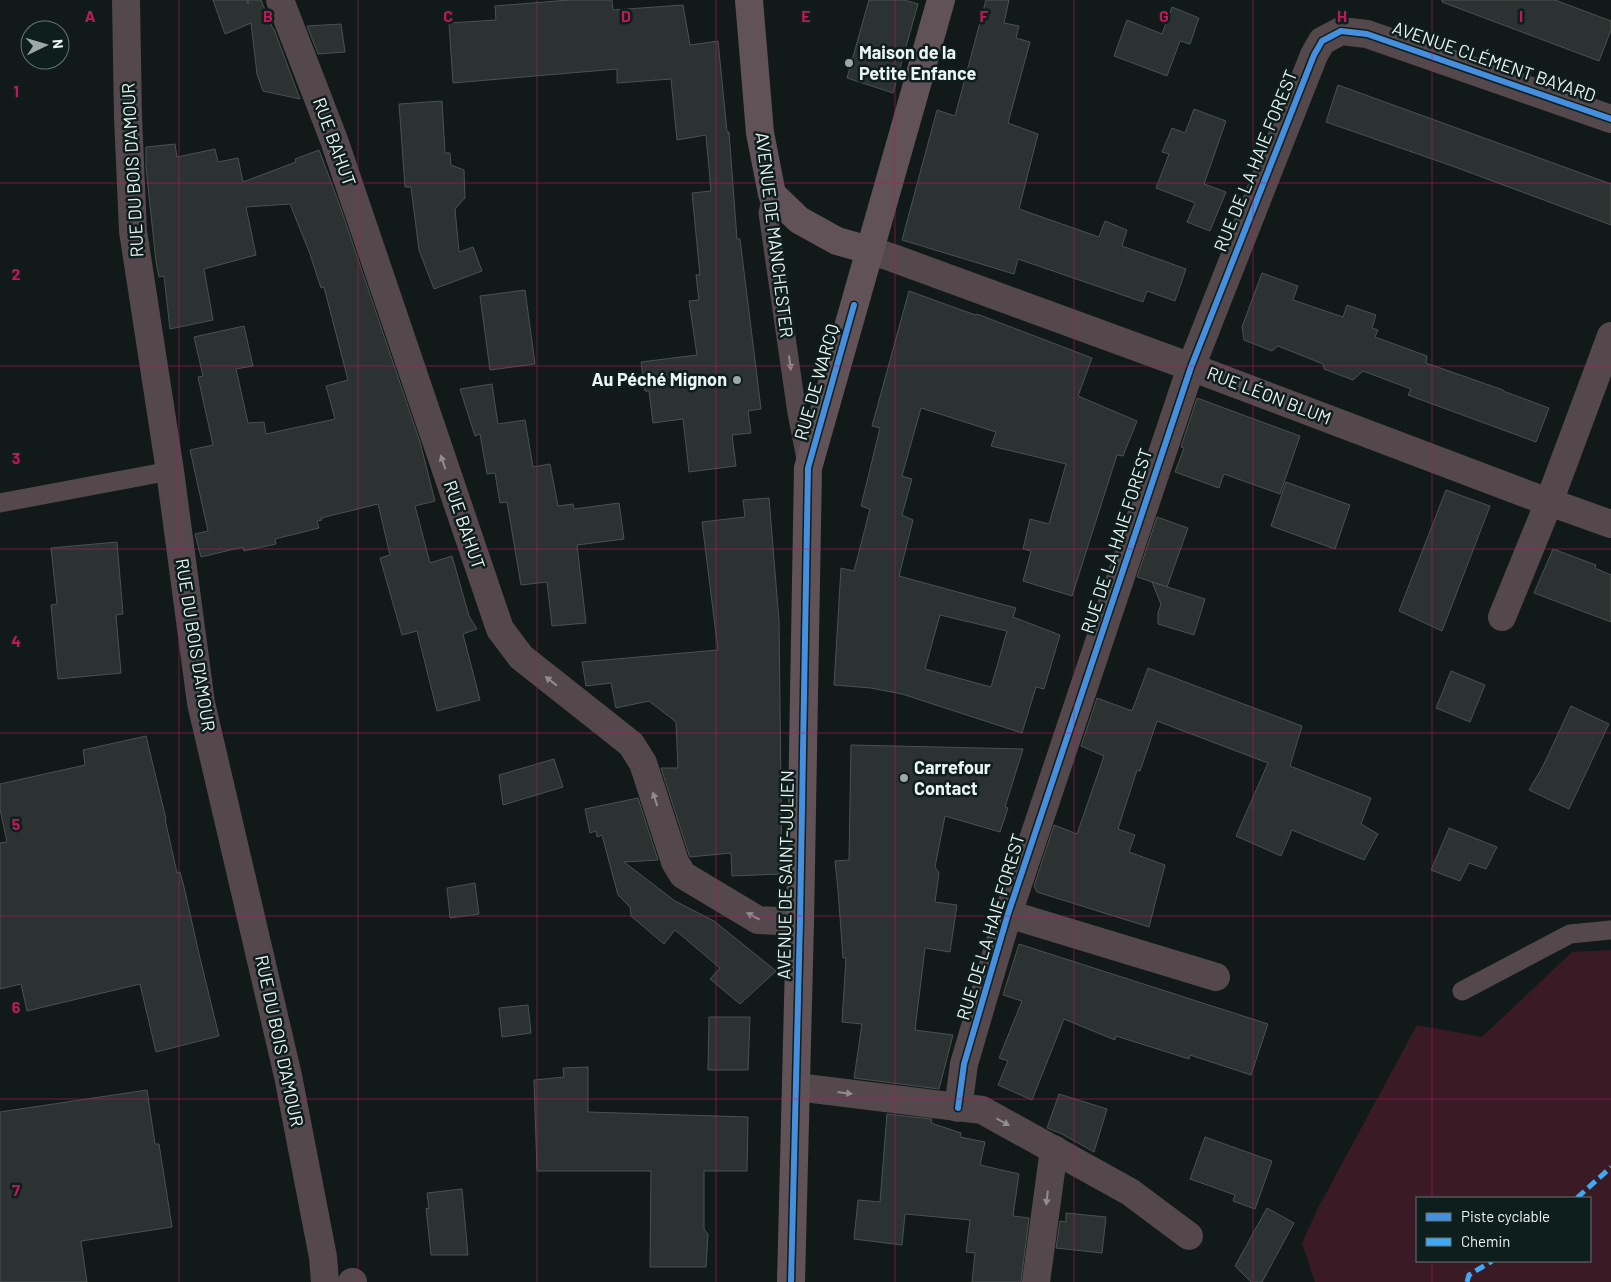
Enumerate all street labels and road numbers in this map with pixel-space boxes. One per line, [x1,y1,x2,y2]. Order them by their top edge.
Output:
street label: AVENUE CLÉMENT BAYARD [1390,16,1599,106]
street label: RUE DE LA HAIE FOREST [1209,67,1302,255]
street label: RUE DU BOIS D'AMOUR [116,82,148,258]
street label: RUE BAHUT [309,94,361,189]
street label: AVENUE DE MANCHESTER [751,131,799,339]
street label: RUE DE WARCQ [789,321,843,443]
street label: RUE LÉON BLUM [1204,361,1335,429]
street label: RUE DE LA HAIE FOREST [1076,445,1156,636]
street label: RUE BAHUT [439,477,490,572]
street label: RUE DU BOIS D'AMOUR [171,557,221,733]
street label: AVENUE DE SAINT-JULIEN [772,770,798,980]
street label: RUE DE LA HAIE FOREST [951,831,1029,1023]
street label: RUE DU BOIS D'AMOUR [251,953,309,1129]

